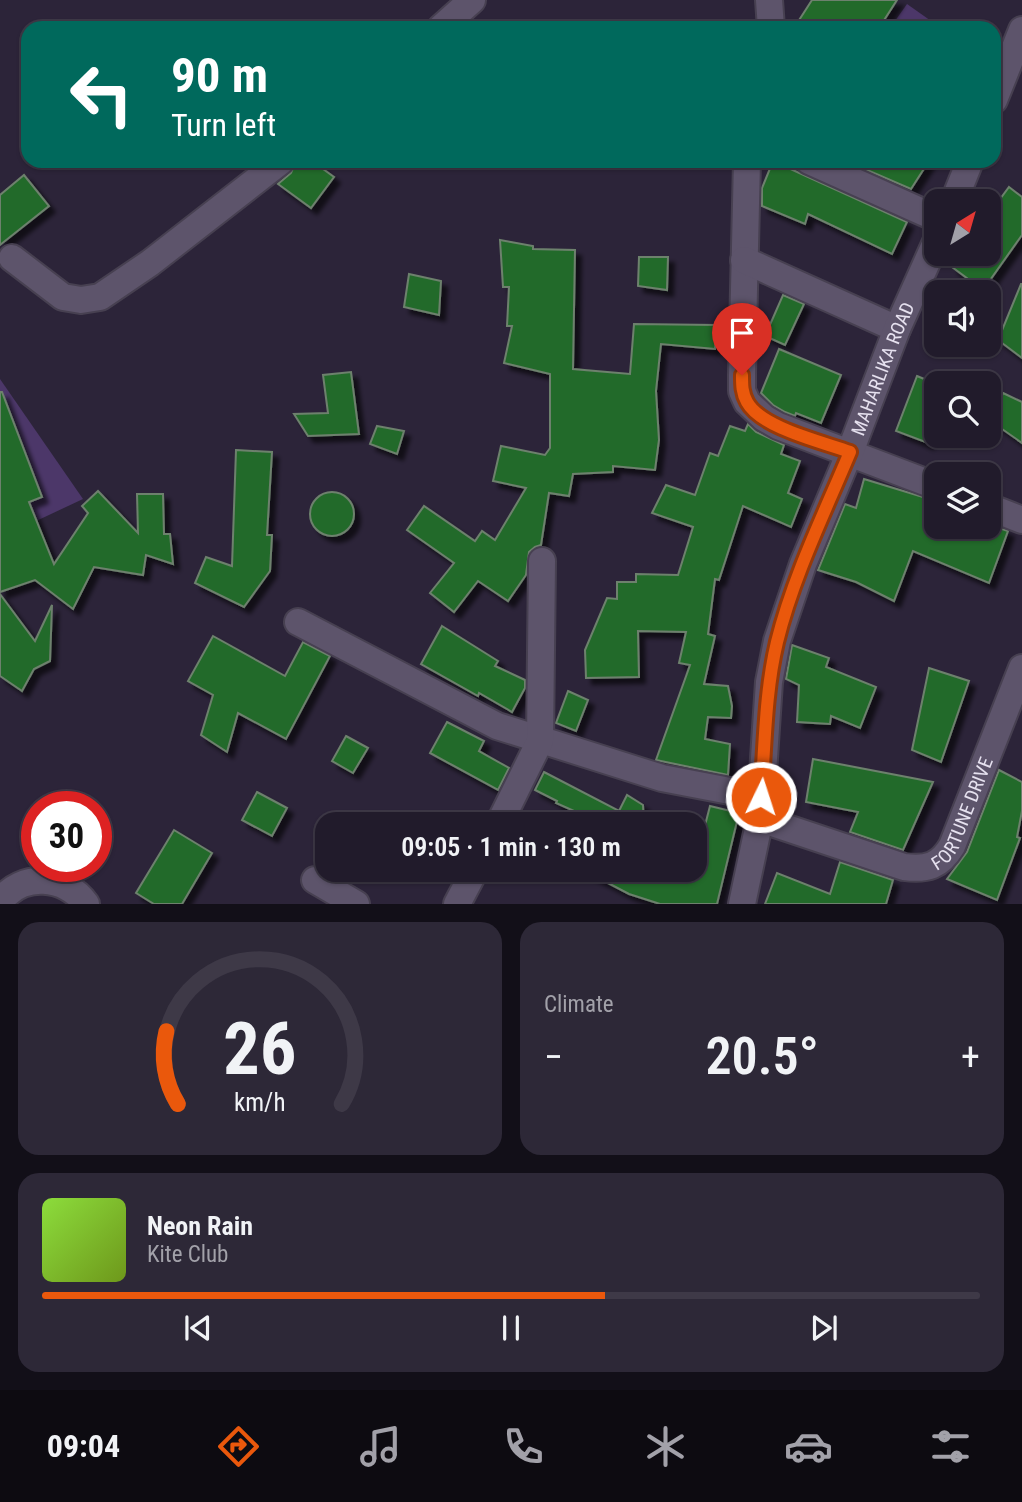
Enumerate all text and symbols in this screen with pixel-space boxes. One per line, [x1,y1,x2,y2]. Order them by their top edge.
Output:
text: 90 m [171,47,268,104]
icon: left [56,49,147,140]
text: Turn left [171,106,276,144]
north arrow [924,189,1001,266]
map controls [924,189,1001,539]
button: sound [924,280,1001,357]
street label: MAHARLIKA ROAD [846,299,919,439]
pin [712,303,772,375]
icon: arrive [723,314,761,352]
button: search [924,371,1001,448]
button: layers [924,462,1001,539]
street label: FORTUNE DRIVE [927,754,998,875]
position arrow [724,760,798,834]
speed limit sign: 30 [21,791,112,882]
text: 09:05 · 1 min · 130 m [401,832,621,862]
text: Climate [544,991,614,1018]
text: 26 [223,1007,297,1093]
text: 20.5° [705,1026,819,1087]
text: − [544,1035,563,1079]
text: + [961,1035,980,1079]
text: km/h [234,1088,286,1117]
text: Neon Rain [147,1211,253,1241]
text: Kite Club [147,1241,228,1268]
icon: previous [179,1309,217,1347]
icon: pause [492,1309,530,1347]
icon: next [805,1309,843,1347]
icon: directions [214,1422,263,1471]
icon: music [356,1422,405,1471]
icon: phone [499,1422,548,1471]
icon: climate [641,1422,690,1471]
icon: car [784,1422,833,1471]
icon: filters [926,1422,975,1471]
text: 09:04 [47,1427,120,1465]

